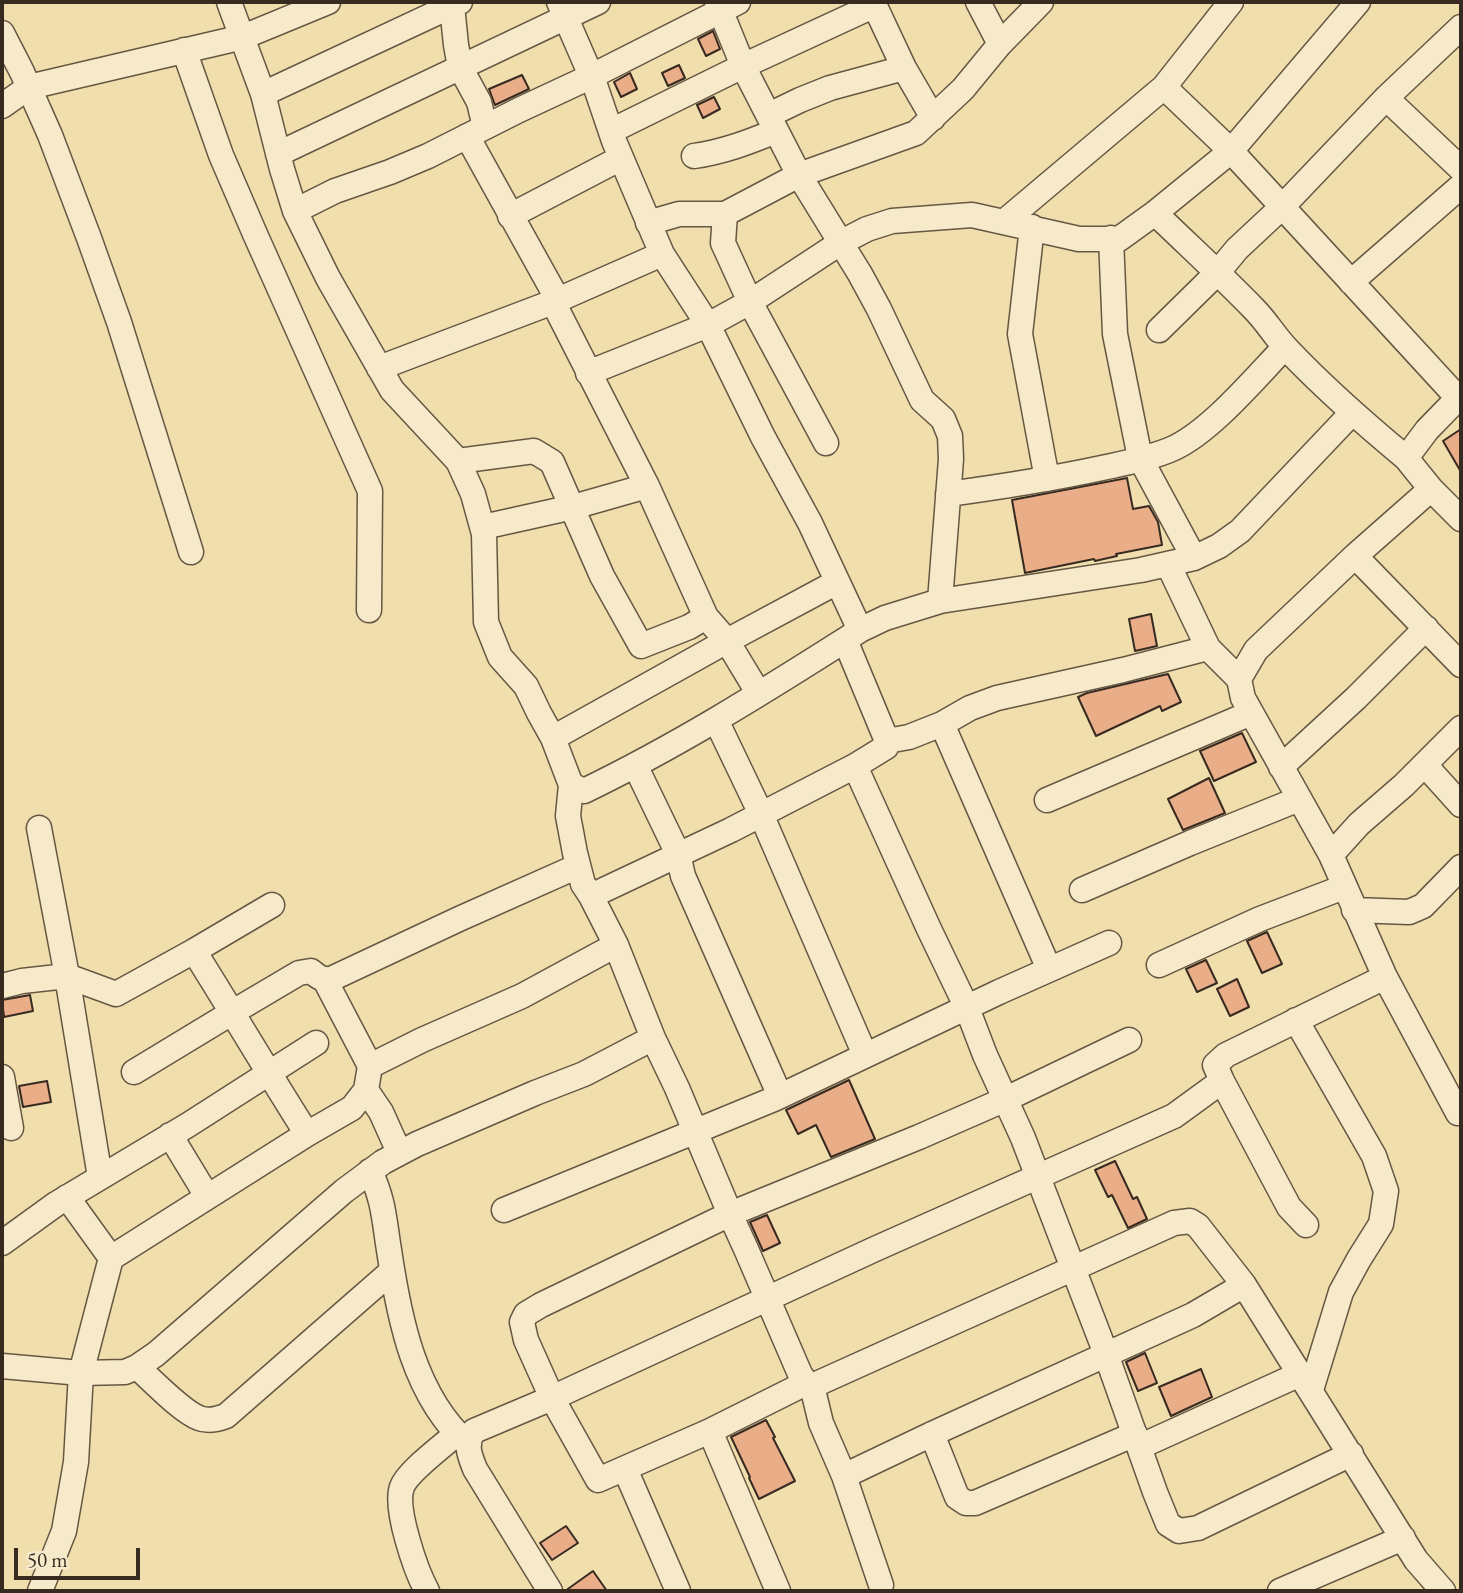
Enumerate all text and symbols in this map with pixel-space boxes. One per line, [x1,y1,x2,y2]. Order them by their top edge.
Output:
scale bar [18,1534,144,1578]
text: 50 m [27,1546,68,1573]

